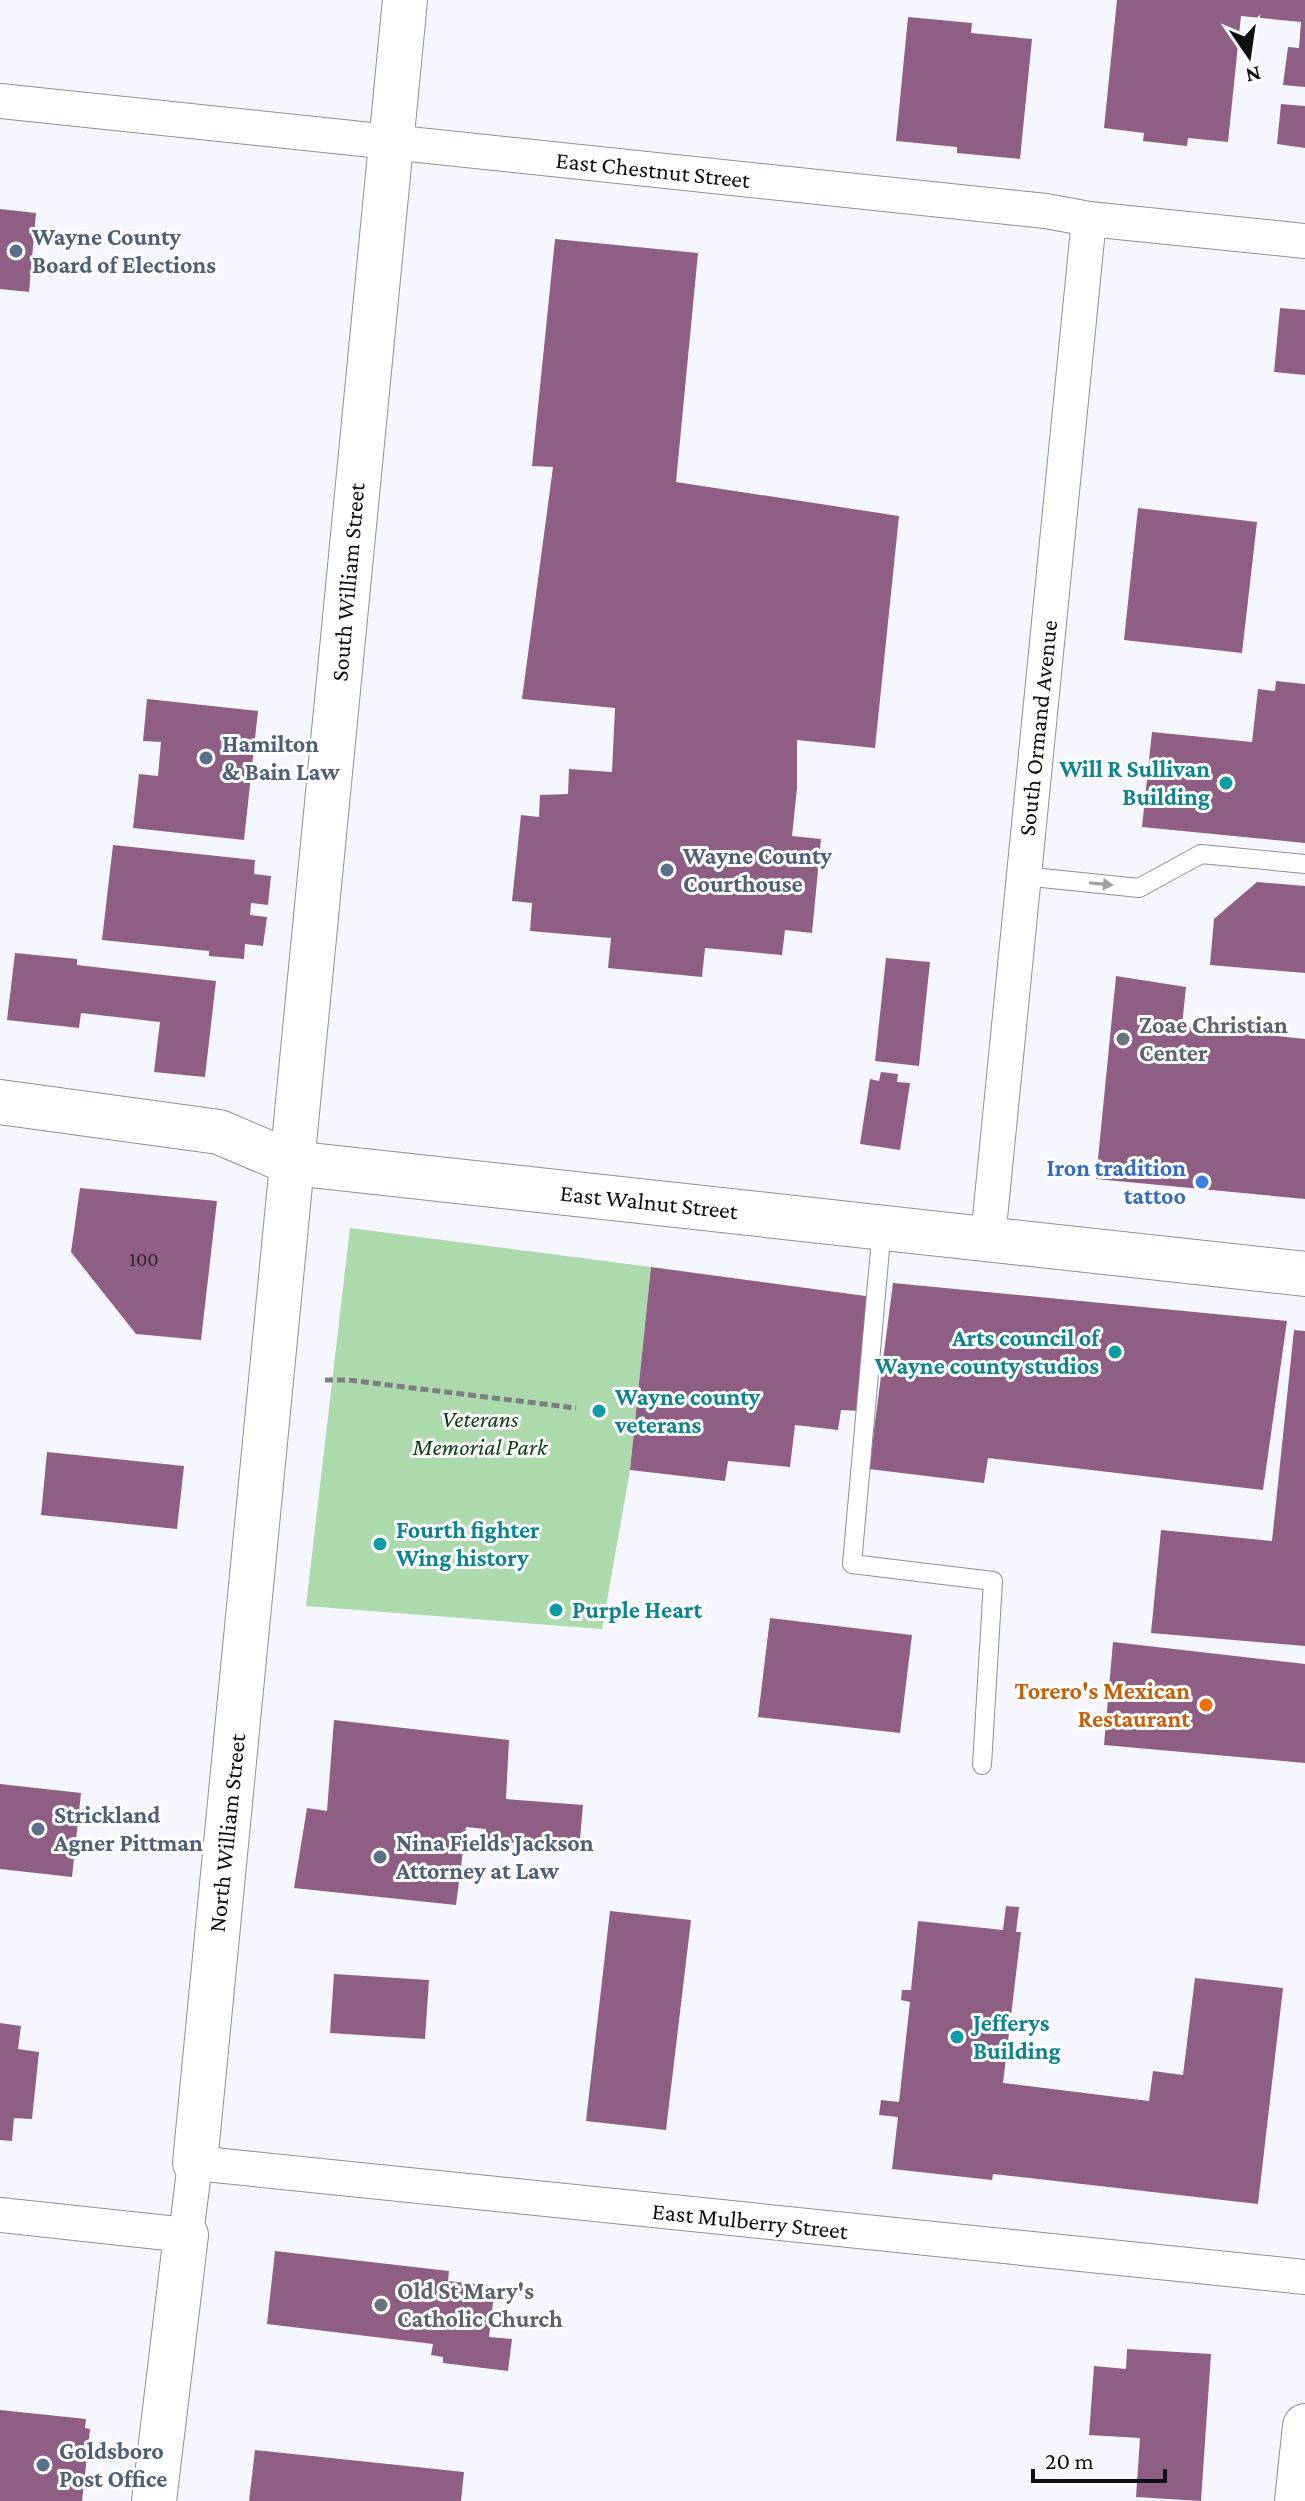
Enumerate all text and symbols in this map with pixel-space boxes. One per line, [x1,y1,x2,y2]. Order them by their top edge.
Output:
north arrow [1209,16,1289,96]
text: N [1243,61,1264,89]
street label: East Chestnut Street [555,146,753,193]
place label: Wayne County Board of Elections [31,223,216,278]
marker: Wayne County Board of Elections [7,242,25,260]
street label: South William Street [325,481,370,682]
street label: South Ormand Avenue [1013,619,1062,837]
place label: Hamilton & Bain Law [222,730,340,785]
marker: Hamilton & Bain Law [197,749,215,767]
place label: Will R Sullivan Building [1058,755,1210,810]
marker: Will R Sullivan Building [1217,774,1235,792]
place label: Wayne County Courthouse [682,842,832,897]
marker: Wayne County Courthouse [658,861,676,879]
one-way arrow [1089,878,1114,891]
place label: Zoae Christian Center [1139,1011,1288,1066]
marker: Zoae Christian Center [1114,1030,1132,1048]
place label: Iron tradition tattoo [1047,1154,1186,1209]
marker: Iron tradition tattoo [1193,1173,1211,1191]
street label: East Walnut Street [559,1179,740,1224]
house number: 100 [129,1248,159,1270]
place label: Arts council of Wayne county studios [874,1324,1101,1379]
marker: Arts council of Wayne county studios [1106,1343,1124,1361]
place label: Wayne county veterans [614,1383,761,1438]
marker: Wayne county veterans [590,1402,608,1420]
park label: Veterans Memorial Park [412,1405,549,1460]
place label: Fourth fighter Wing history [395,1516,540,1571]
marker: Fourth fighter Wing history [371,1535,389,1553]
place label: Purple Heart [572,1596,702,1623]
marker: Purple Heart [547,1601,565,1619]
place label: Torero's Mexican Restaurant [1014,1677,1190,1732]
marker: Torero's Mexican Restaurant [1197,1696,1215,1714]
street label: North William Street [203,1731,250,1933]
place label: Strickland Agner Pittman [53,1801,203,1856]
marker: Strickland Agner Pittman [29,1820,47,1838]
place label: Nina Fields Jackson Attorney at Law [395,1829,594,1884]
marker: Nina Fields Jackson Attorney at Law [371,1848,389,1866]
place label: Jefferys Building [970,2009,1061,2064]
marker: Jefferys Building [948,2028,966,2046]
street label: East Mulberry Street [651,2197,850,2244]
place label: Old St Mary's Catholic Church [397,2277,563,2332]
marker: Old St Mary's Catholic Church [372,2296,390,2314]
scale bar [1033,2433,1165,2483]
place label: Goldsboro Post Office [59,2437,167,2492]
text: 20 m [1045,2447,1094,2474]
marker: Goldsboro Post Office [34,2456,52,2474]

